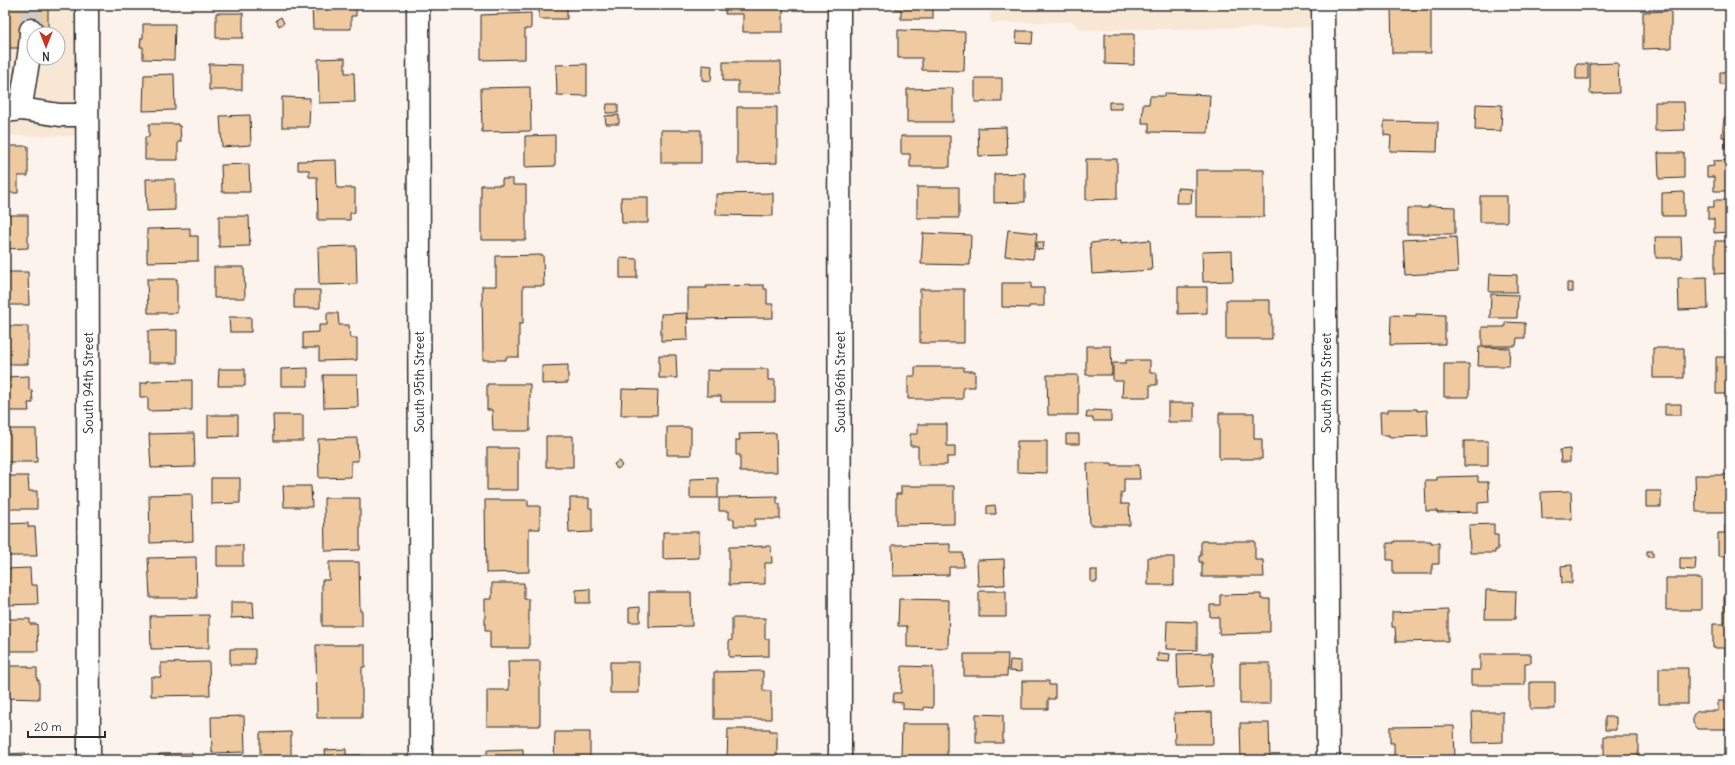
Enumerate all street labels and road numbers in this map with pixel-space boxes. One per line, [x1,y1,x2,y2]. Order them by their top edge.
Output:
street label: South 94th Street [80,331,97,434]
street label: South 95th Street [411,331,428,433]
street label: South 96th Street [832,331,849,433]
street label: South 97th Street [1318,332,1335,433]

